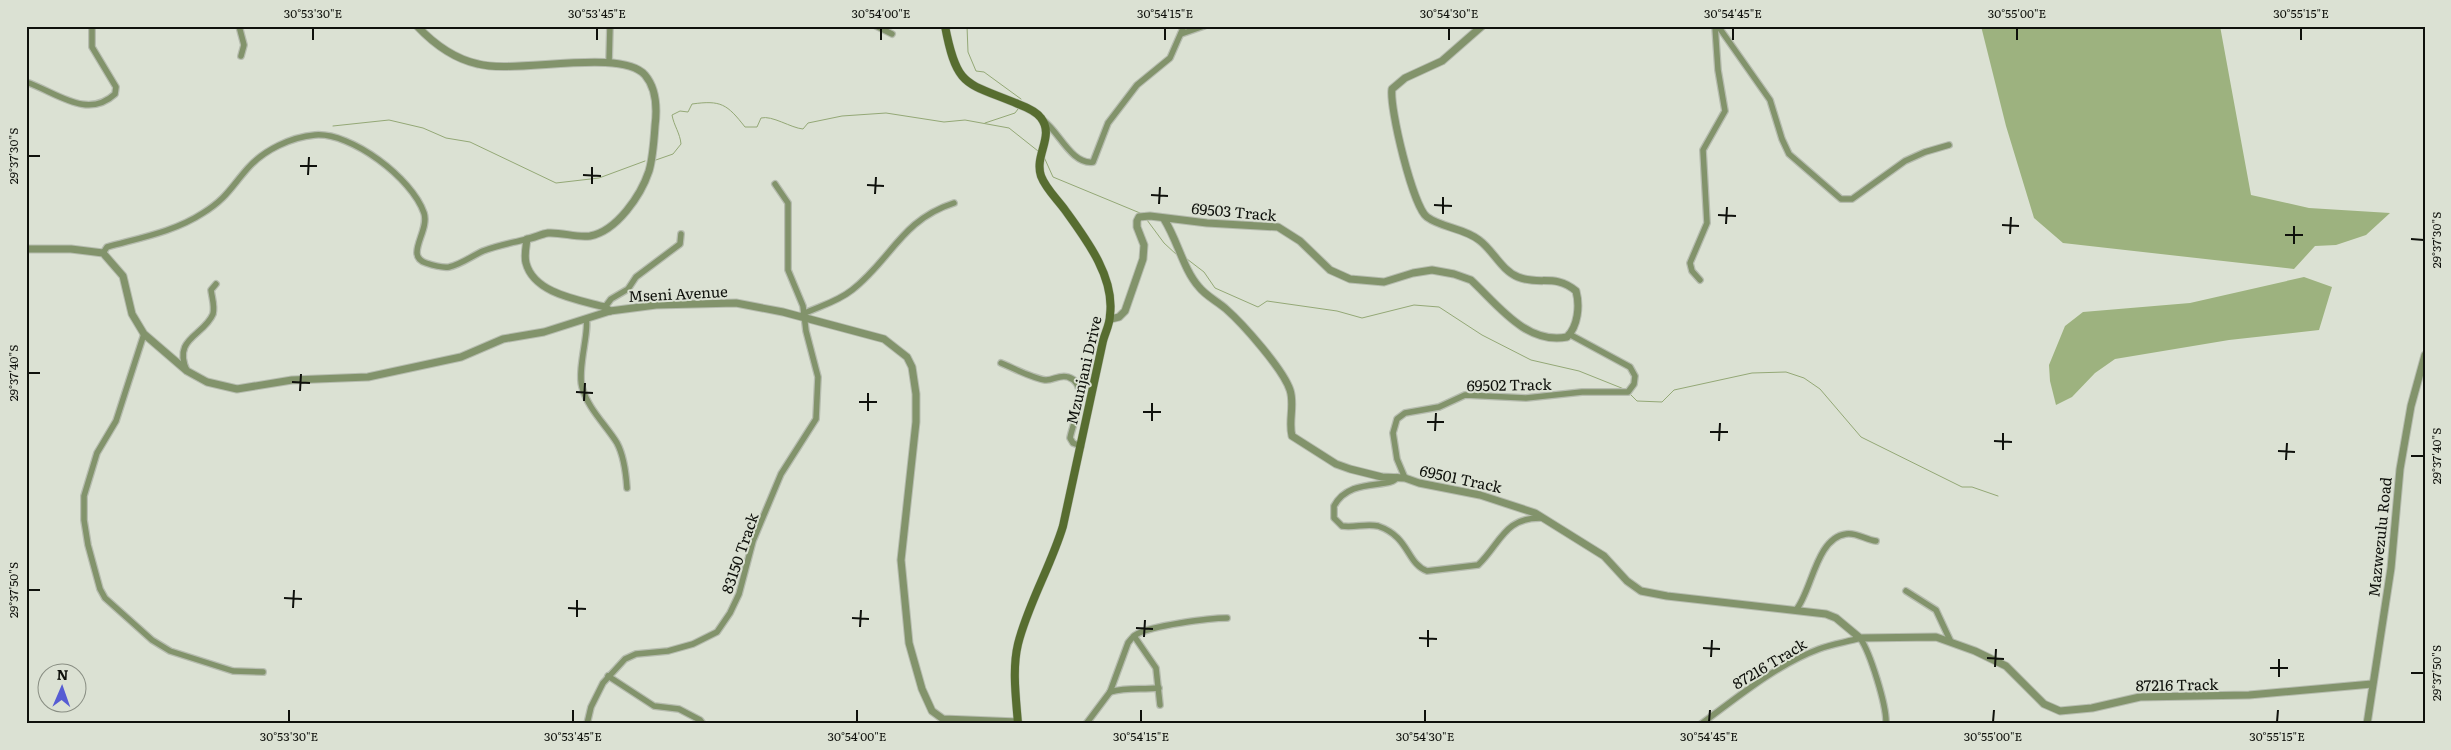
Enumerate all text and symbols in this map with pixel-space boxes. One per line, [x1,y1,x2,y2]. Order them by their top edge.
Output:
text: 30°53'30"E [284,4,343,22]
text: 30°53'45"E [568,4,626,22]
text: 30°54'00"E [851,4,911,22]
text: 30°54'15"E [1137,4,1193,22]
text: 30°54'30"E [1420,4,1479,22]
text: 30°54'45"E [1704,4,1762,22]
text: 30°55'00"E [1988,4,2047,22]
text: 30°55'15"E [2273,4,2329,22]
text: 29°37'30"S [4,128,22,184]
street label: 69503 Track [1190,196,1278,226]
text: 29°37'30"S [2427,212,2445,268]
street label: Mseni Avenue [628,279,729,307]
street label: Mzunjani Drive [1059,313,1107,427]
text: 29°37'40"S [4,345,22,401]
street label: 69502 Track [1466,372,1553,396]
text: 29°37'40"S [2427,428,2445,484]
street label: 69501 Track [1418,458,1505,498]
street label: Mazwezulu Road [2361,476,2397,598]
street label: 83150 Track [714,509,764,597]
text: 29°37'50"S [4,562,22,618]
street label: 87216 Track [1728,631,1811,694]
text: 29°37'50"S [2427,645,2445,701]
north arrow [38,662,88,712]
text: N [56,664,69,684]
street label: 87216 Track [2135,672,2219,696]
text: 30°53'30"E [260,727,319,745]
text: 30°53'45"E [544,727,602,745]
text: 30°54'00"E [827,727,887,745]
text: 30°54'15"E [1113,727,1169,745]
text: 30°54'30"E [1396,727,1455,745]
text: 30°54'45"E [1680,727,1738,745]
text: 30°55'00"E [1964,727,2023,745]
text: 30°55'15"E [2249,727,2305,745]

